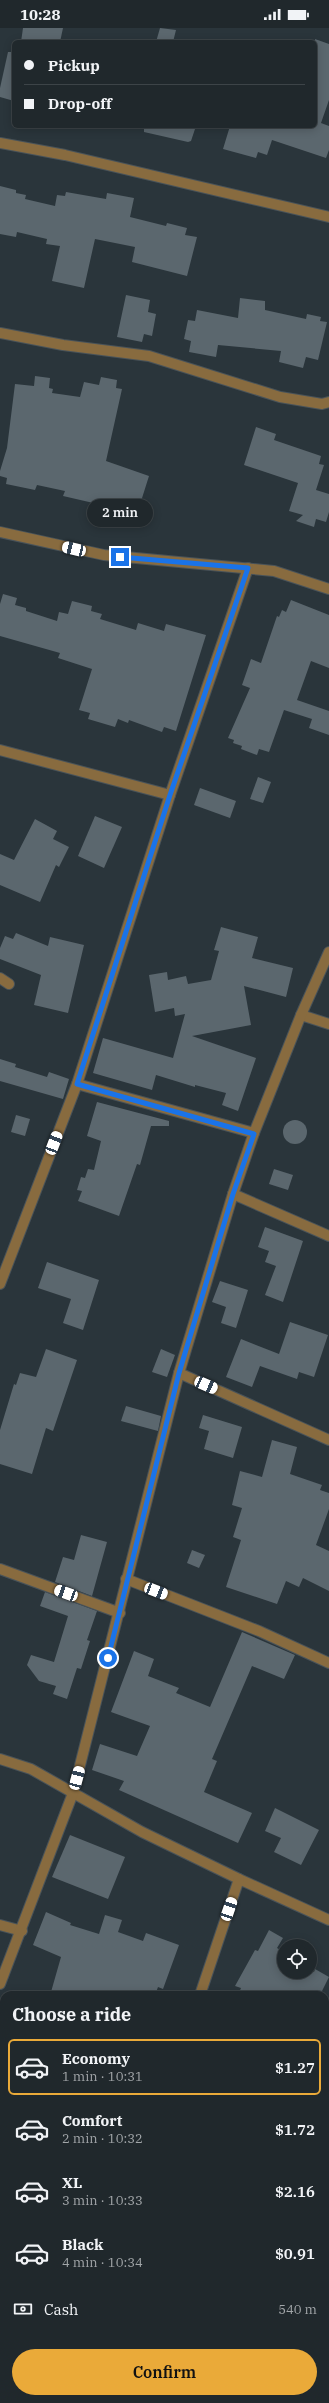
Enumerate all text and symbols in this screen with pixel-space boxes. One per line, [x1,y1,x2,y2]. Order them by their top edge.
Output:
text: 10:28 [20,5,61,24]
text: Pickup [48,56,100,75]
text: Drop-off [48,94,112,113]
callout: 2 min [87,499,153,527]
text: 2 min [102,504,138,521]
car [61,540,87,558]
route end [111,548,129,566]
car [44,1130,64,1156]
car [193,1375,219,1395]
car [143,1581,169,1601]
car [53,1583,79,1603]
route start [99,1649,117,1667]
car [68,1765,86,1791]
car [219,1896,239,1922]
map controls [277,1939,317,1979]
button: locate [277,1939,317,1979]
text: Choose a ride [12,2003,131,2026]
icon: car [14,2049,50,2085]
text: Economy [62,2049,130,2068]
text: $1.27 [275,2058,315,2077]
text: 1 min · 10:31 [62,2068,143,2085]
icon: car [14,2111,50,2147]
text: Comfort [62,2111,122,2130]
text: $1.72 [275,2120,315,2139]
text: 2 min · 10:32 [62,2130,143,2147]
icon: car [14,2173,50,2209]
text: XL [62,2173,82,2192]
text: $2.16 [275,2182,315,2201]
text: 3 min · 10:33 [62,2192,143,2209]
icon: car [14,2235,50,2271]
text: Black [62,2235,103,2254]
text: $0.91 [275,2244,315,2263]
text: 4 min · 10:34 [62,2254,143,2271]
icon: cash [12,2298,34,2320]
text: Cash [44,2300,78,2319]
text: 540 m [278,2301,317,2318]
button: Confirm [12,2349,317,2395]

